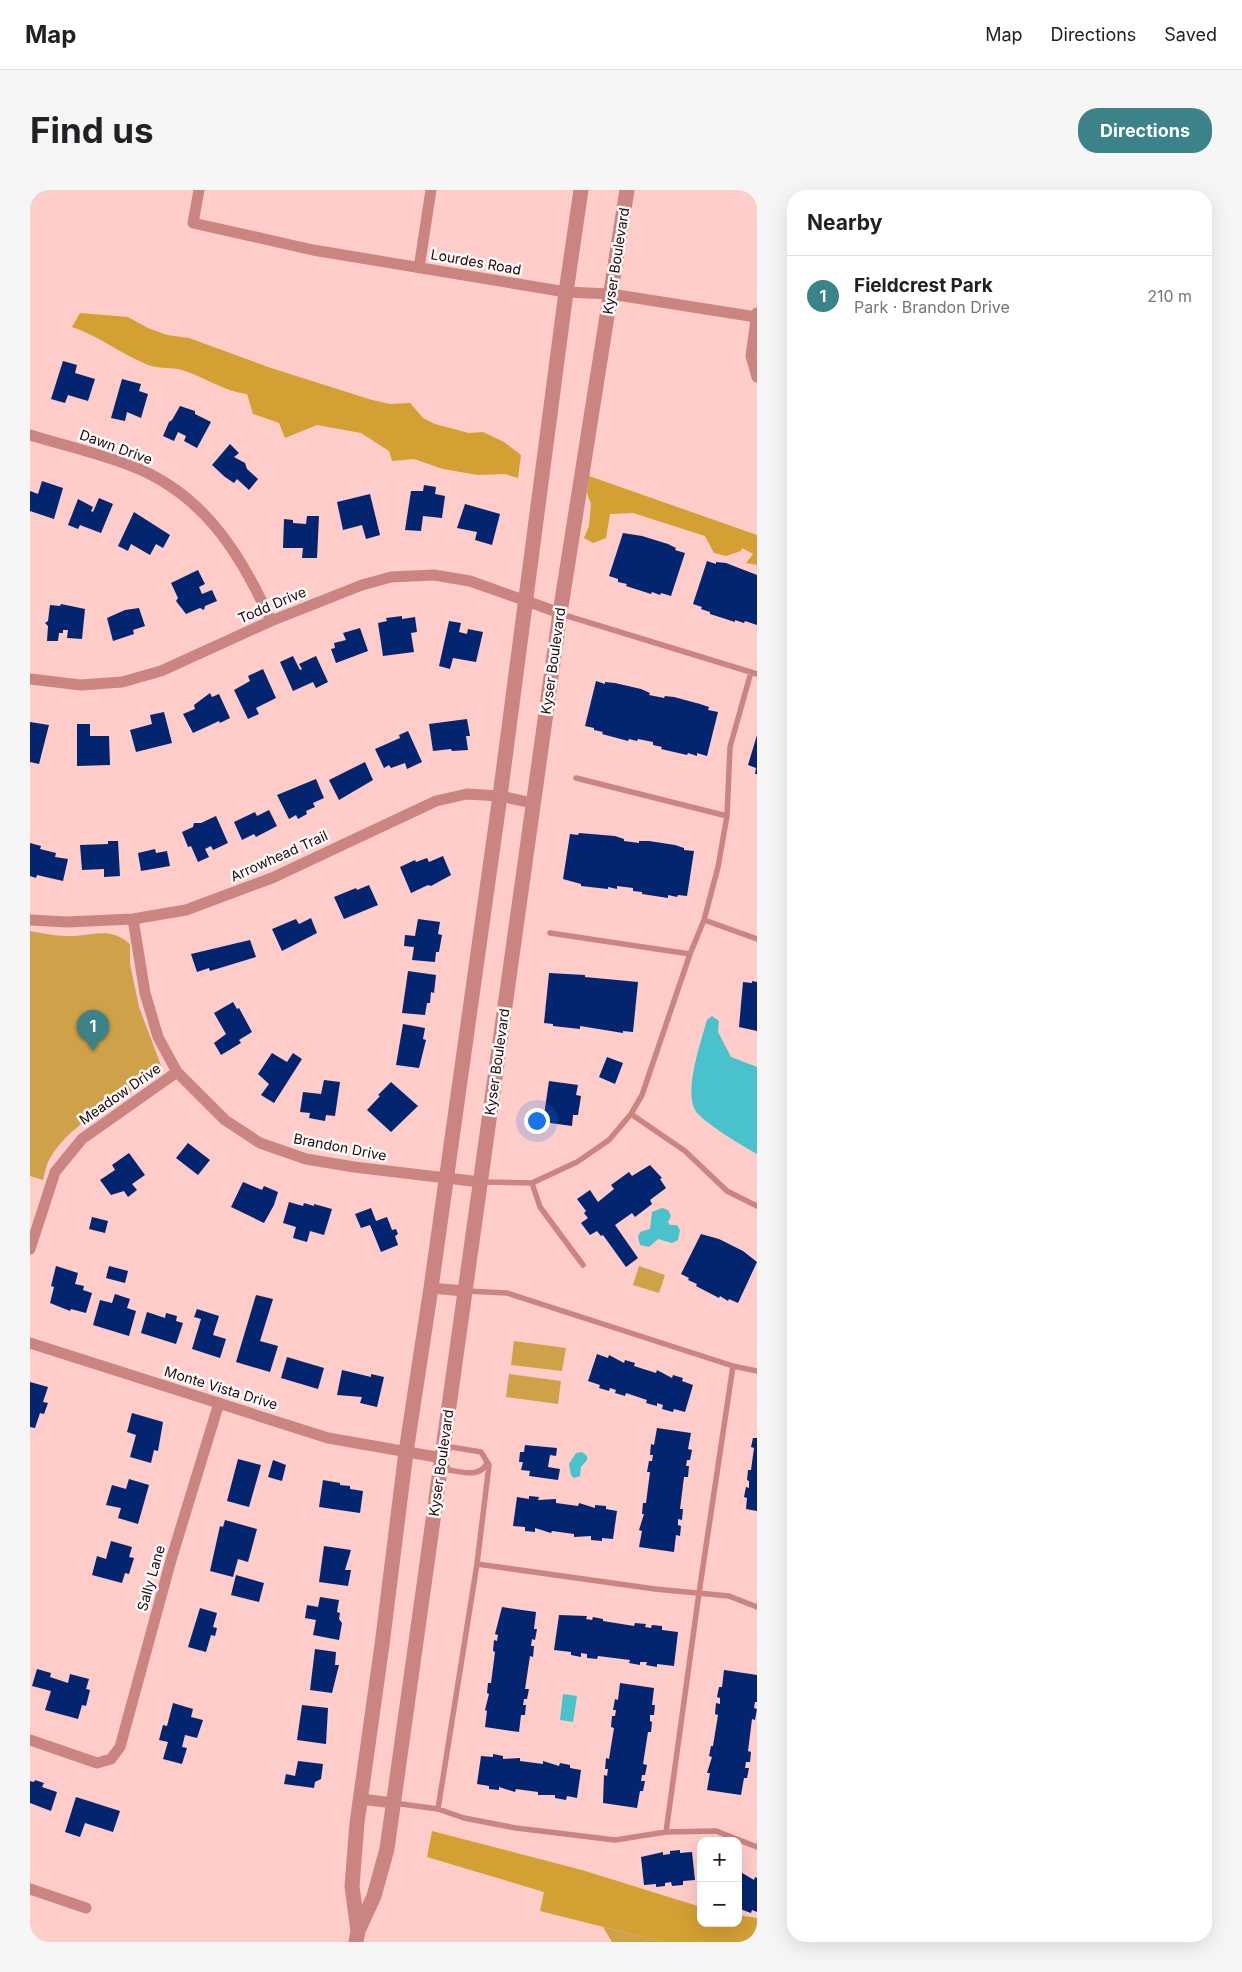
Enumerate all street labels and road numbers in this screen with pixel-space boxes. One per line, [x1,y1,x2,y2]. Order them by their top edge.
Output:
street label: Kyser Boulevard [599,206,632,316]
street label: Lourdes Road [430,245,523,278]
street label: Dawn Drive [77,425,155,468]
street label: Todd Drive [235,583,308,626]
street label: Kyser Boulevard [537,606,568,716]
street label: Arrowhead Trail [227,826,330,885]
street label: Kyser Boulevard [481,1007,512,1117]
street label: Meadow Drive [76,1059,164,1128]
street label: Brandon Drive [292,1129,388,1164]
street label: Monte Vista Drive [162,1362,280,1413]
street label: Kyser Boulevard [425,1408,456,1518]
street label: Sally Lane [133,1543,168,1613]

